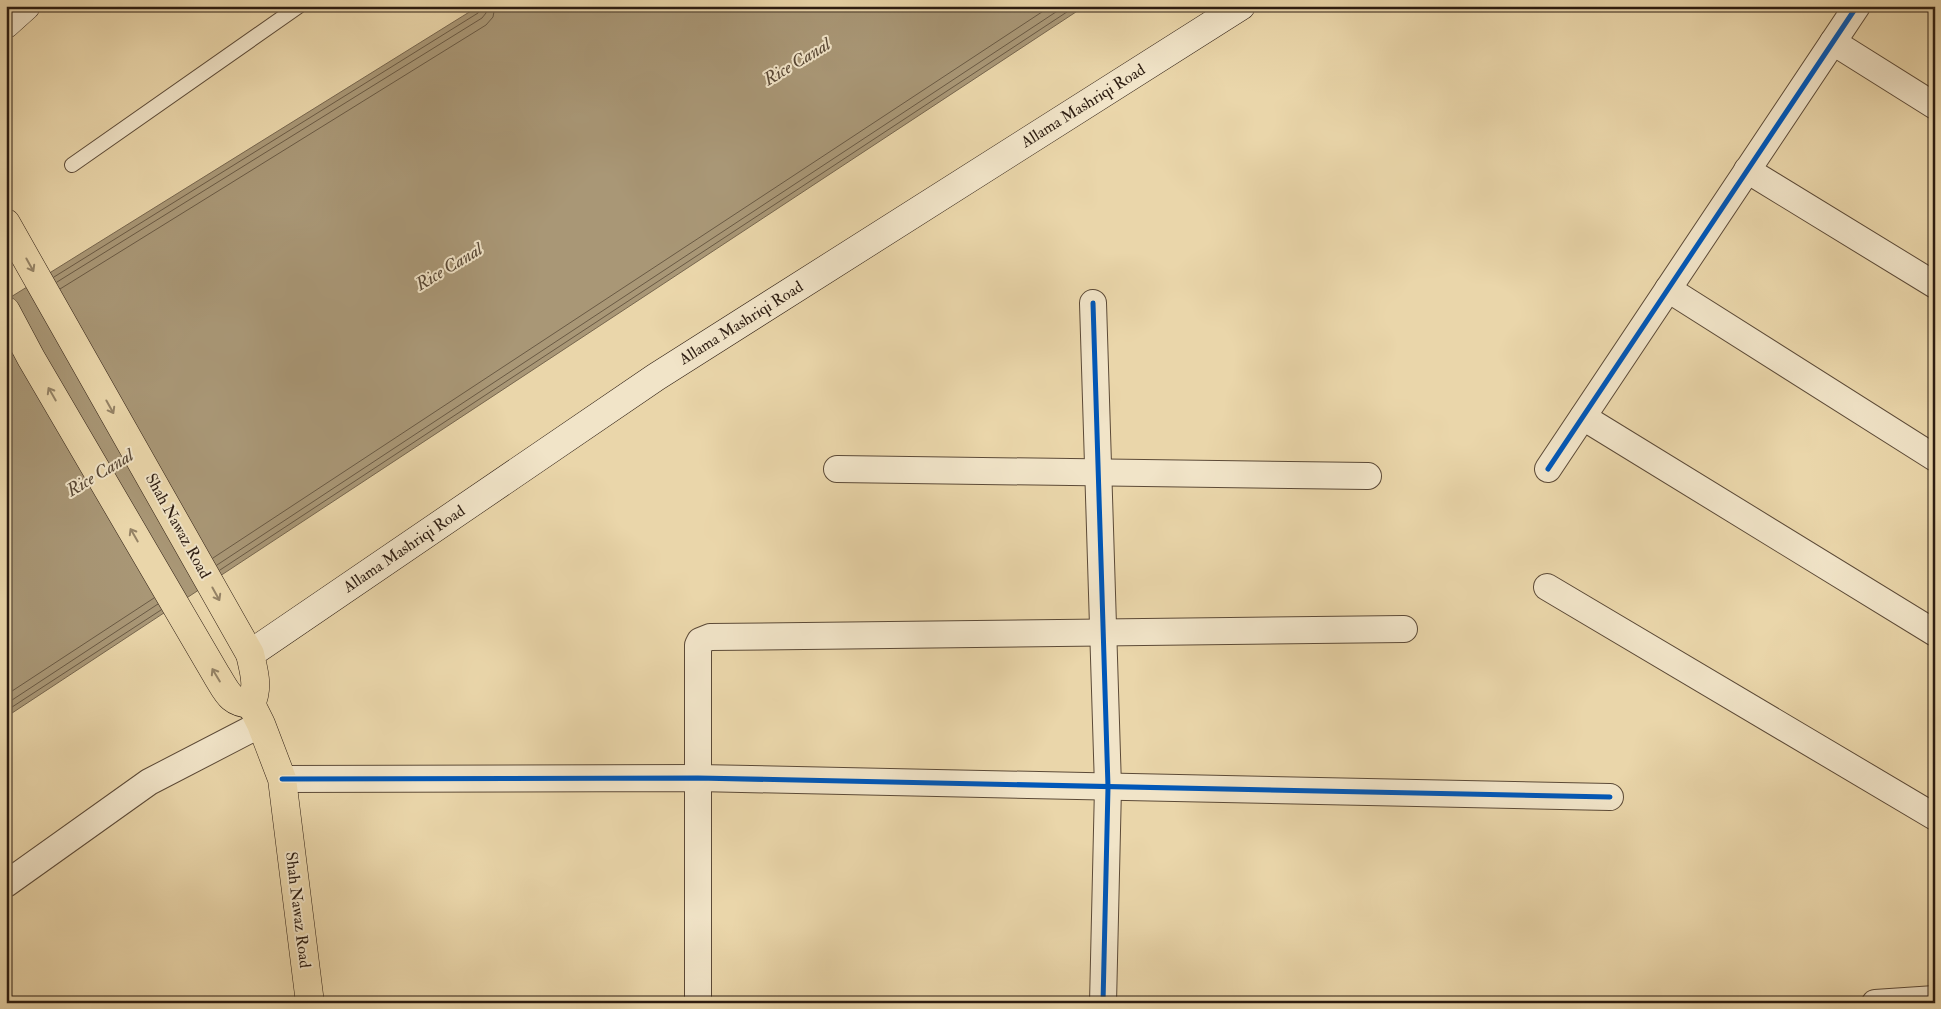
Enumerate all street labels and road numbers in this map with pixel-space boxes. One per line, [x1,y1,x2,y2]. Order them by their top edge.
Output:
street label: Allama Mashriqi Road [1016,60,1149,153]
street label: Allama Mashriqi Road [674,277,807,370]
street label: Shah Nawaz Road [141,470,215,582]
street label: Allama Mashriqi Road [338,501,469,598]
street label: Shah Nawaz Road [281,851,315,969]

